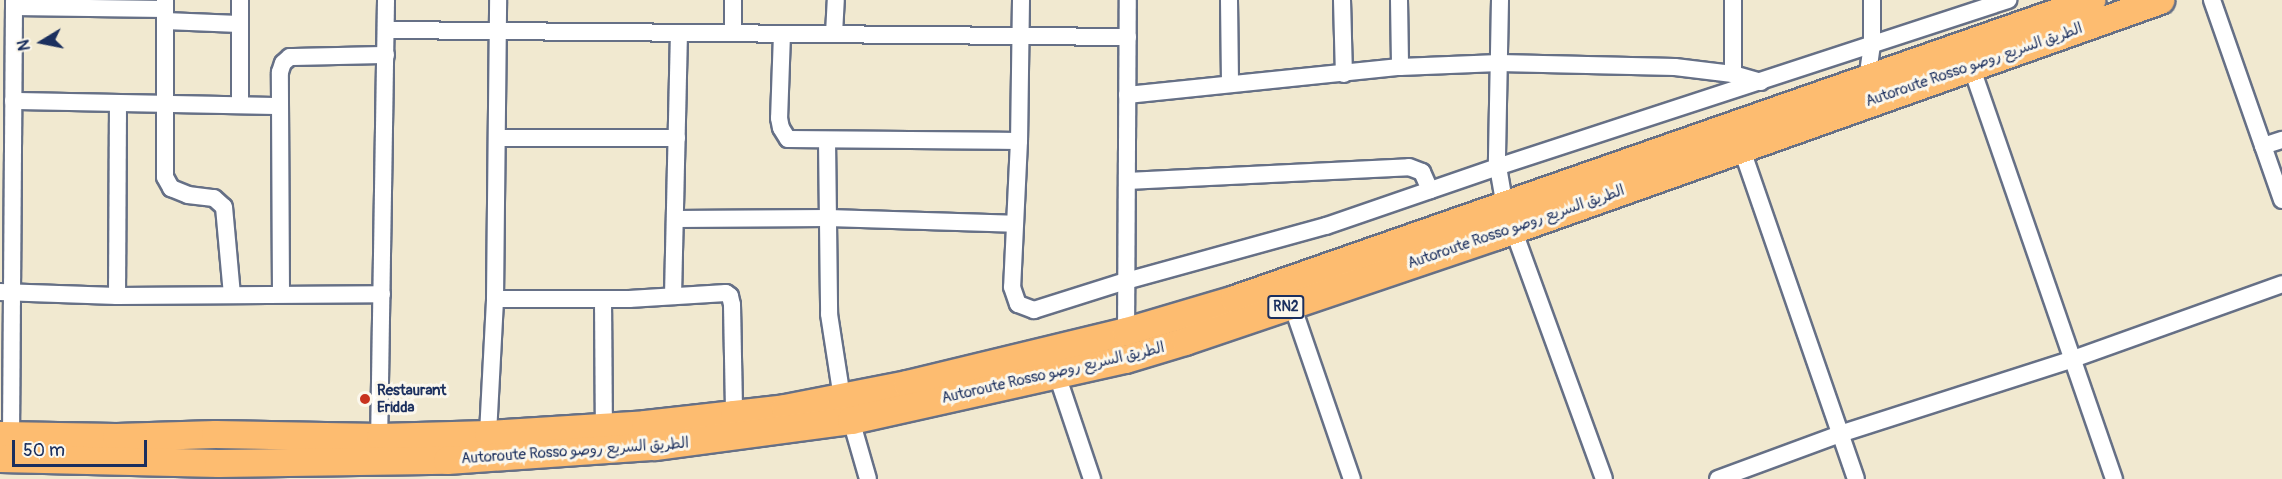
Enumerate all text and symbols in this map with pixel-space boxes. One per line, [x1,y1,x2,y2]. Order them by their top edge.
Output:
north arrow [12,12,72,72]
street label: Autoroute Rosso الطريق السريع روصو [1863,19,2085,111]
text: N [13,38,35,52]
street label: Autoroute Rosso الطريق السريع روصو [1405,181,1627,273]
road number: RN2 [1266,296,1306,318]
street label: Autoroute Rosso الطريق السريع روصو [940,339,1166,407]
place label: Restaurant Eridda [377,381,446,416]
marker: Restaurant Eridda [358,392,372,406]
scale bar [15,428,150,466]
street label: Autoroute Rosso الطريق السريع روصو [461,434,689,468]
text: 50 m [23,439,65,462]

